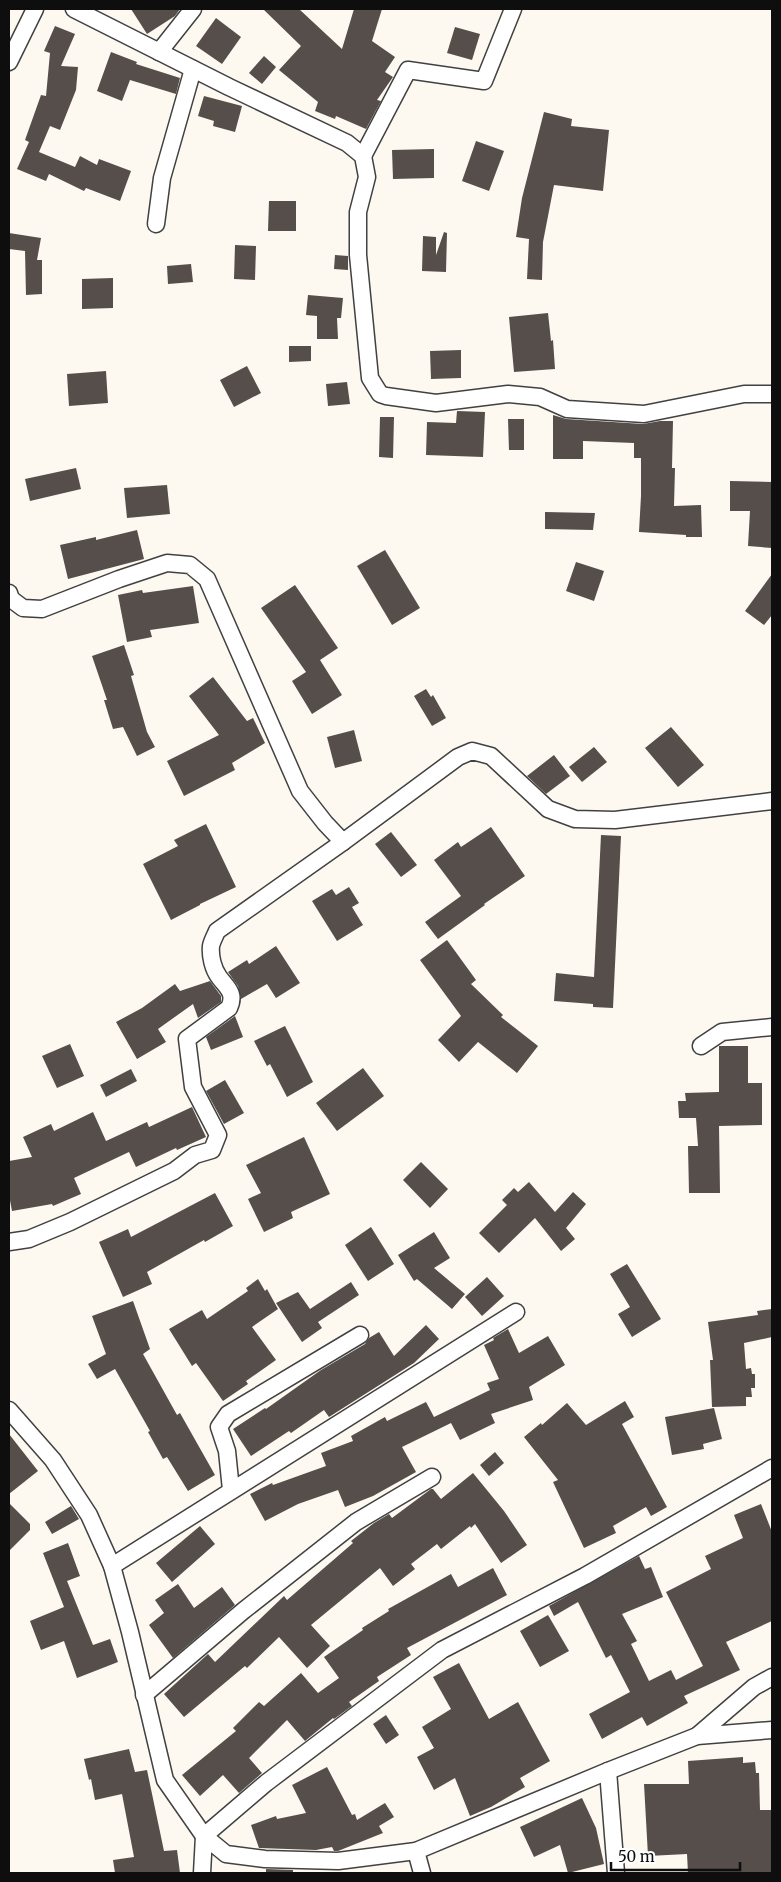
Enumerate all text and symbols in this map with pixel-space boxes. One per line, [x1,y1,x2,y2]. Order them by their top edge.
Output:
scale bar [611,1840,740,1872]
text: 50 m [618,1847,655,1866]

